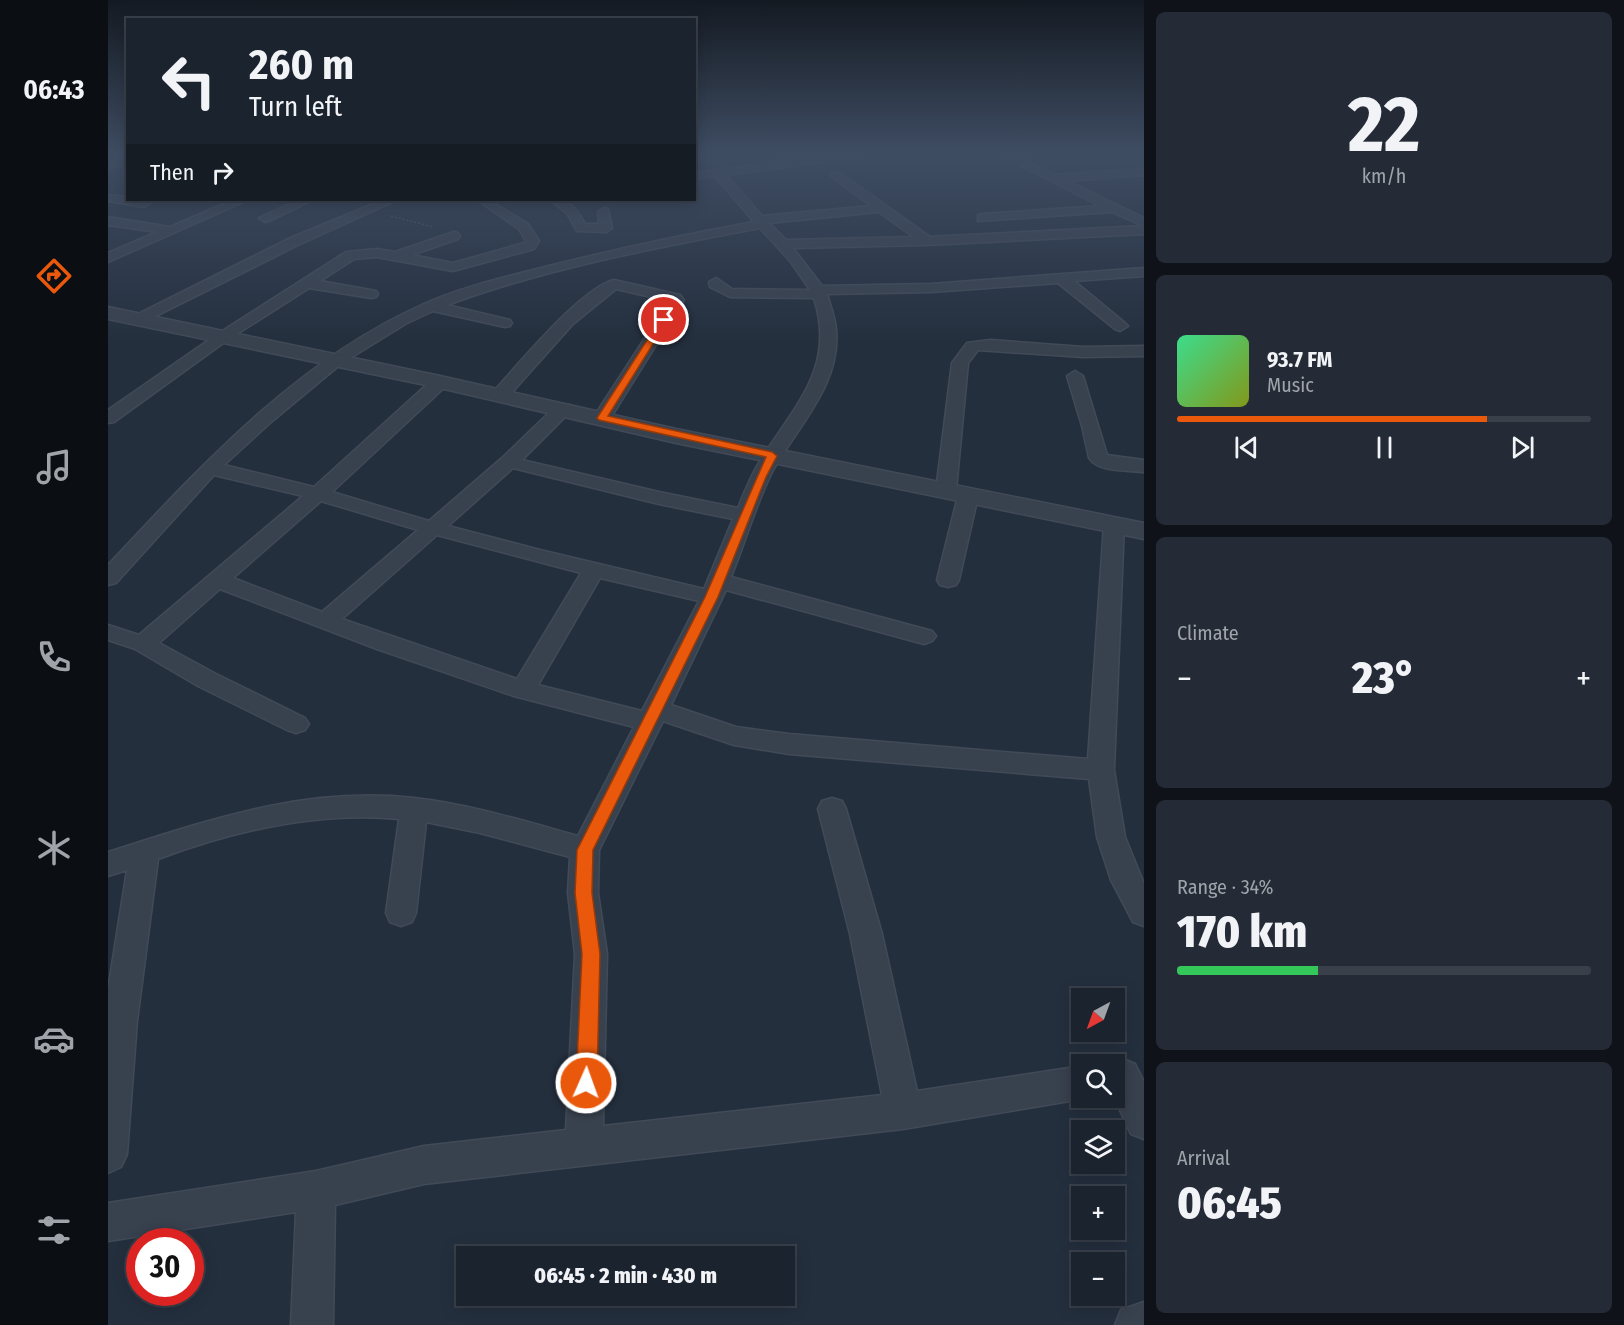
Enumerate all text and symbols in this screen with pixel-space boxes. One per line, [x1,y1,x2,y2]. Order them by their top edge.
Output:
text: 260 m [249,40,354,90]
icon: left [150,42,228,120]
text: 06:43 [23,74,85,106]
text: 22 [1348,78,1420,172]
text: Turn left [249,91,342,123]
icon: right [206,156,239,189]
text: Then [150,159,194,186]
text: km/h [1362,164,1406,188]
icon: directions [33,255,75,297]
pin [638,294,689,345]
icon: arrive [647,303,680,336]
text: 93.7 FM [1267,346,1332,373]
text: Music [1267,373,1314,397]
icon: previous [1230,431,1263,464]
icon: pause [1368,431,1401,464]
icon: next [1506,431,1539,464]
icon: music [33,446,75,488]
text: Climate [1177,621,1239,645]
icon: phone [33,636,75,678]
text: 23° [1352,651,1416,705]
text: − [1177,659,1192,699]
text: + [1576,659,1591,699]
icon: climate [33,827,75,869]
text: Range · 34% [1177,875,1273,899]
text: 170 km [1177,905,1307,959]
north arrow [1071,988,1125,1042]
map controls [1071,988,1125,1306]
icon: car [33,1018,75,1060]
position arrow [554,1051,618,1115]
button: search [1071,1054,1125,1108]
button: layers [1071,1120,1125,1174]
text: Arrival [1177,1146,1230,1170]
text: 06:45 [1177,1176,1282,1230]
button: + [1071,1186,1125,1240]
icon: filters [33,1209,75,1251]
speed limit sign: 30 [126,1228,204,1306]
button: − [1071,1252,1125,1306]
text: 06:45 · 2 min · 430 m [534,1262,717,1289]

